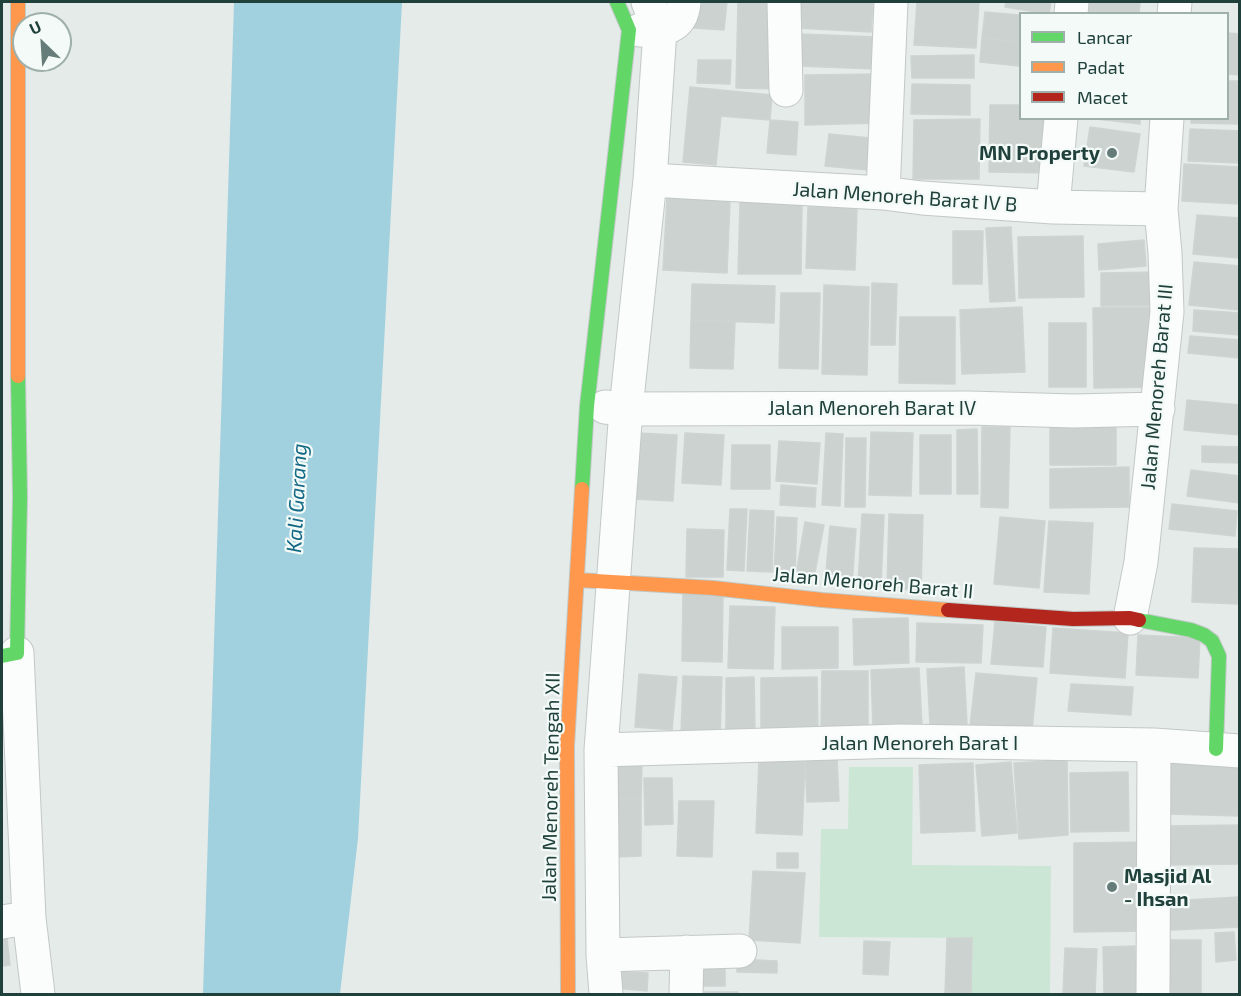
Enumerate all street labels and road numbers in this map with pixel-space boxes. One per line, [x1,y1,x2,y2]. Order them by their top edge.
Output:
street label: Jalan Menoreh Barat IV B [792,177,1018,217]
street label: Jalan Menoreh Barat III [1136,283,1178,491]
street label: Jalan Menoreh Barat IV [768,396,976,420]
street label: Jalan Menoreh Barat II [772,562,974,604]
street label: Jalan Menoreh Tengah XII [537,672,565,902]
street label: Jalan Menoreh Barat I [822,731,1018,755]

